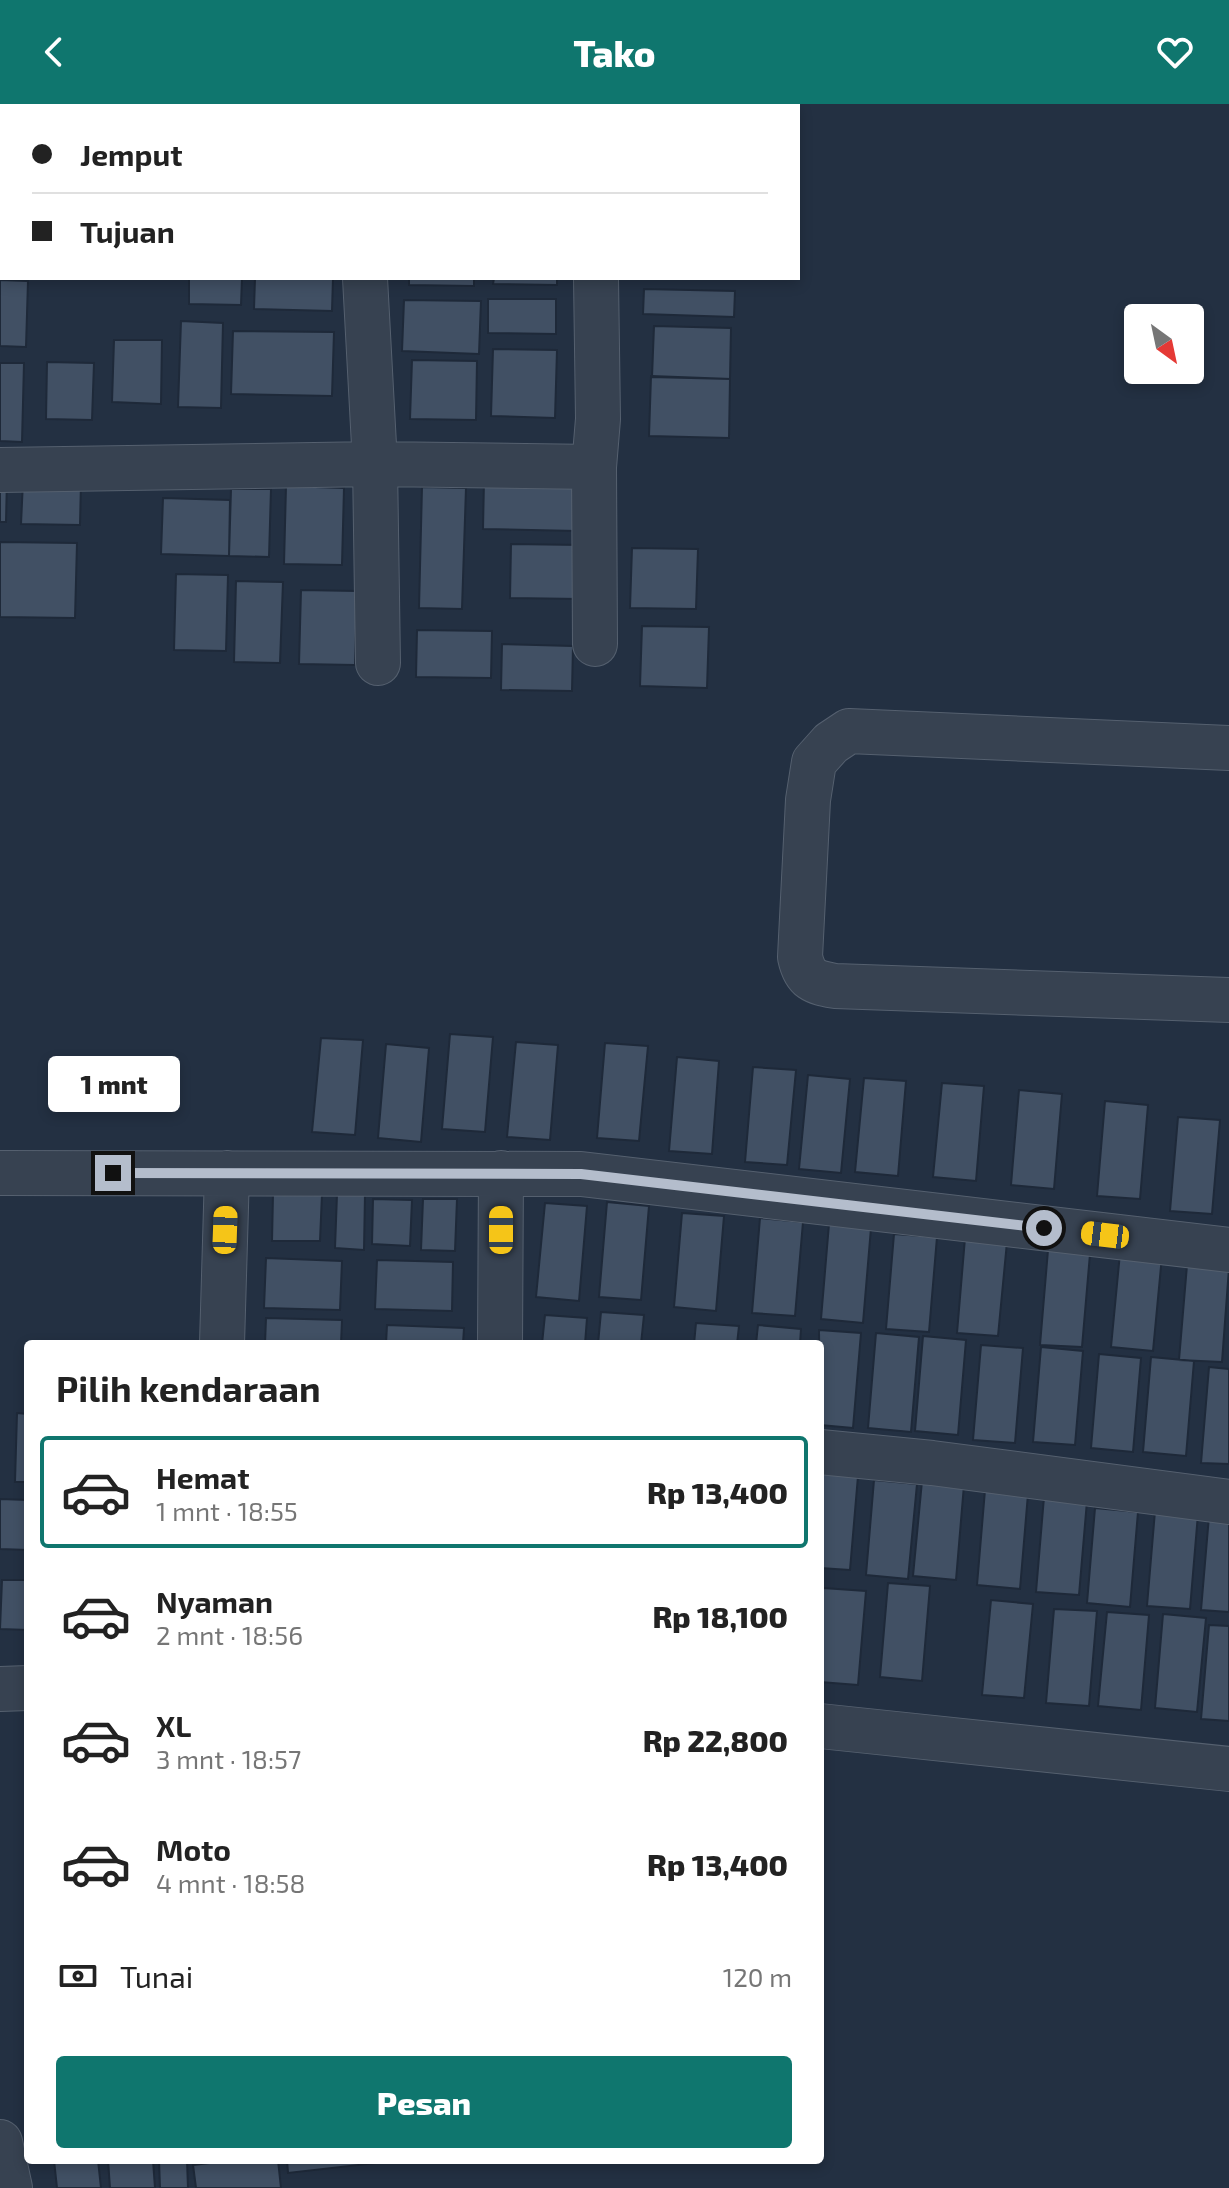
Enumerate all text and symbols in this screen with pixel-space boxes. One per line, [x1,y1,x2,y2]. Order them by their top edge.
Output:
icon: back [32,30,76,74]
icon: heart [1153,30,1197,74]
text: Tako [574,31,655,74]
text: Jemput [80,136,183,172]
text: Tujuan [80,213,175,249]
north arrow [1124,304,1204,384]
map controls [1124,304,1204,384]
callout: 1 mnt [47,1057,179,1113]
text: 1 mnt [80,1068,148,1099]
route end [95,1155,131,1191]
car [212,1206,238,1254]
car [489,1206,513,1254]
route start [1026,1210,1062,1246]
car [1080,1220,1130,1250]
text: Pilih kendaraan [56,1366,321,1409]
icon: car [60,1456,132,1528]
text: Hemat [156,1459,249,1495]
text: Rp 13,400 [647,1474,788,1510]
text: 1 mnt · 18:55 [156,1495,298,1526]
icon: car [60,1580,132,1652]
text: Nyaman [156,1583,273,1619]
text: Rp 18,100 [652,1598,788,1634]
text: 2 mnt · 18:56 [156,1619,303,1650]
icon: car [60,1704,132,1776]
text: XL [156,1707,191,1743]
text: Rp 22,800 [643,1722,788,1758]
text: 3 mnt · 18:57 [156,1743,301,1774]
icon: car [60,1828,132,1900]
text: Moto [156,1831,231,1867]
text: Rp 13,400 [647,1846,788,1882]
text: 4 mnt · 18:58 [156,1867,305,1898]
icon: cash [56,1954,100,1998]
text: Tunai [120,1958,193,1994]
text: 120 m [723,1961,792,1992]
button: Pesan [56,2056,792,2148]

